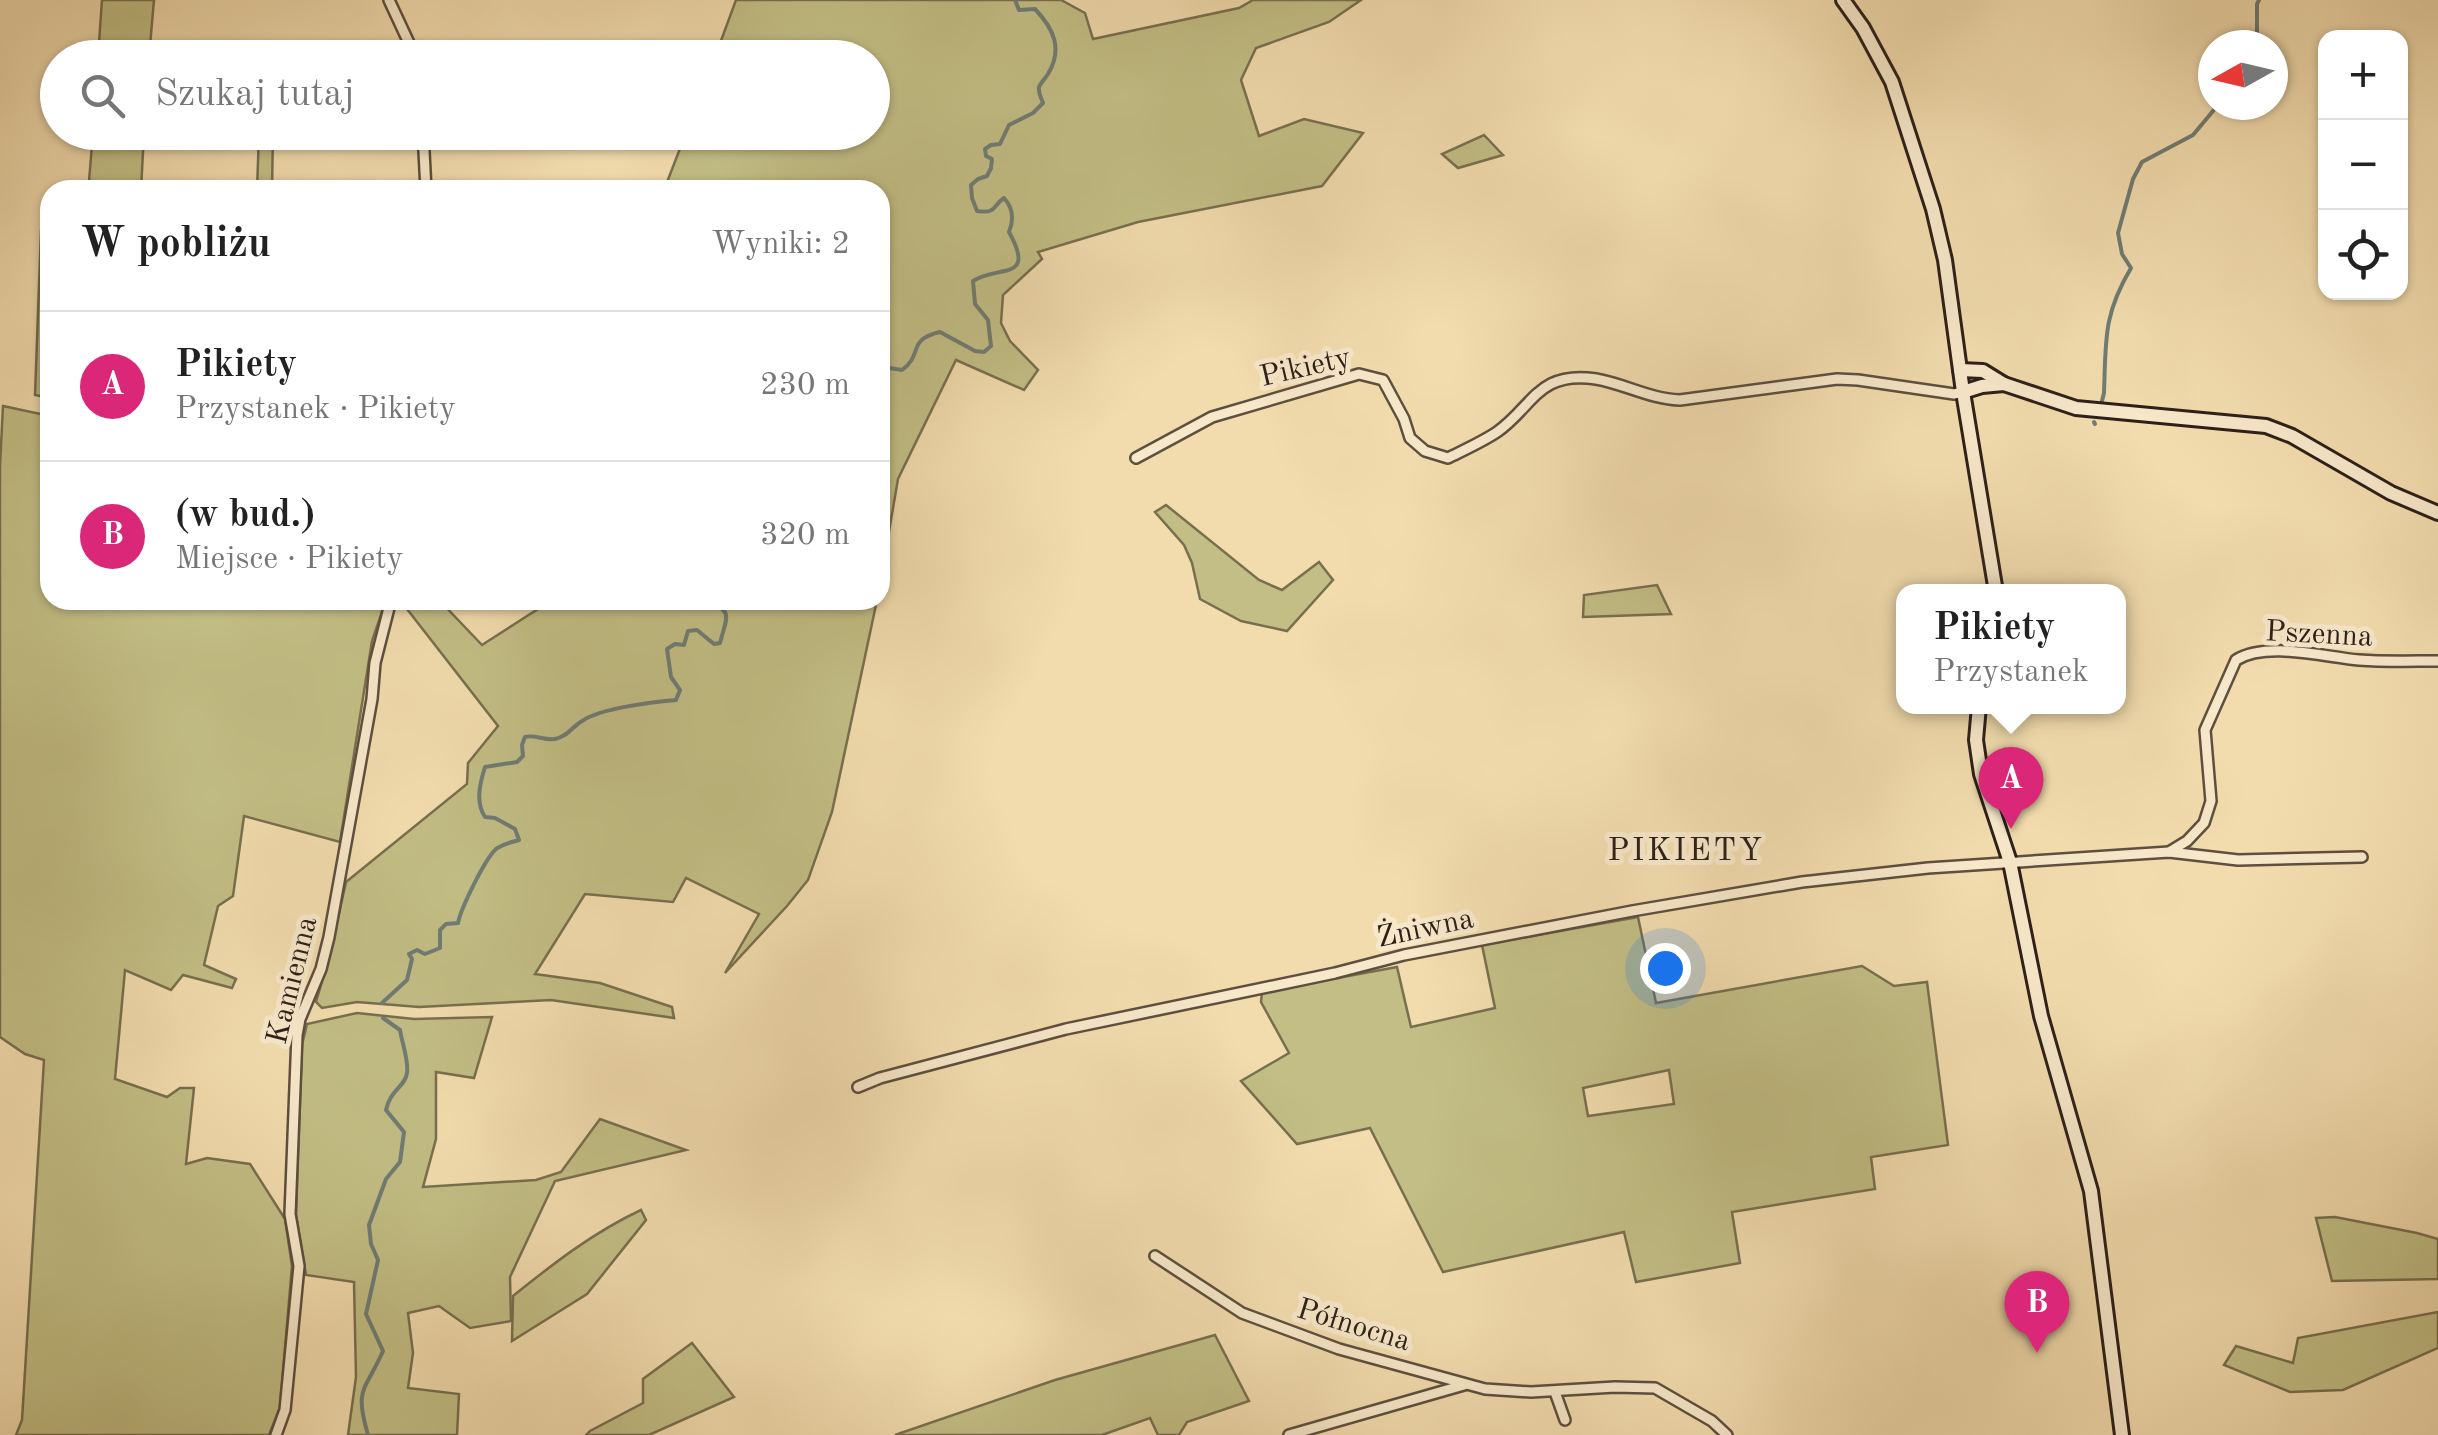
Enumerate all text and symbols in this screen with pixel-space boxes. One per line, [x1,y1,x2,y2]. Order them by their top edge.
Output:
north arrow [2198,30,2288,120]
map controls [2318,30,2408,300]
button: + [2318,30,2408,120]
search box [40,40,890,150]
icon: search [75,68,130,123]
text: Szukaj tutaj [155,76,355,114]
button: − [2318,120,2408,210]
button: locate [2318,210,2408,300]
text: W pobliżu [80,224,271,266]
text: Wyniki: 2 [711,229,850,261]
street label: Pikiety [1257,343,1354,393]
text: Pikiety [175,347,297,385]
text: A [100,370,125,402]
text: 230 m [760,370,850,402]
text: Przystanek · Pikiety [175,394,456,426]
text: (w bud.) [175,497,315,535]
text: B [101,520,124,552]
text: 320 m [760,520,850,552]
text: Miejsce · Pikiety [175,544,403,576]
popup [1896,584,2126,714]
text: Pikiety [1933,610,2055,648]
street label: Pszenna [2264,617,2374,653]
text: Przystanek [1933,657,2089,689]
pin: A [1978,746,2044,829]
district label: PIKIETY [1608,836,1764,868]
street label: Żniwna [1373,900,1477,954]
street label: Kamienna [263,913,323,1047]
your location [1640,943,1691,994]
pin: B [2004,1270,2070,1353]
street label: Północna [1293,1294,1414,1357]

